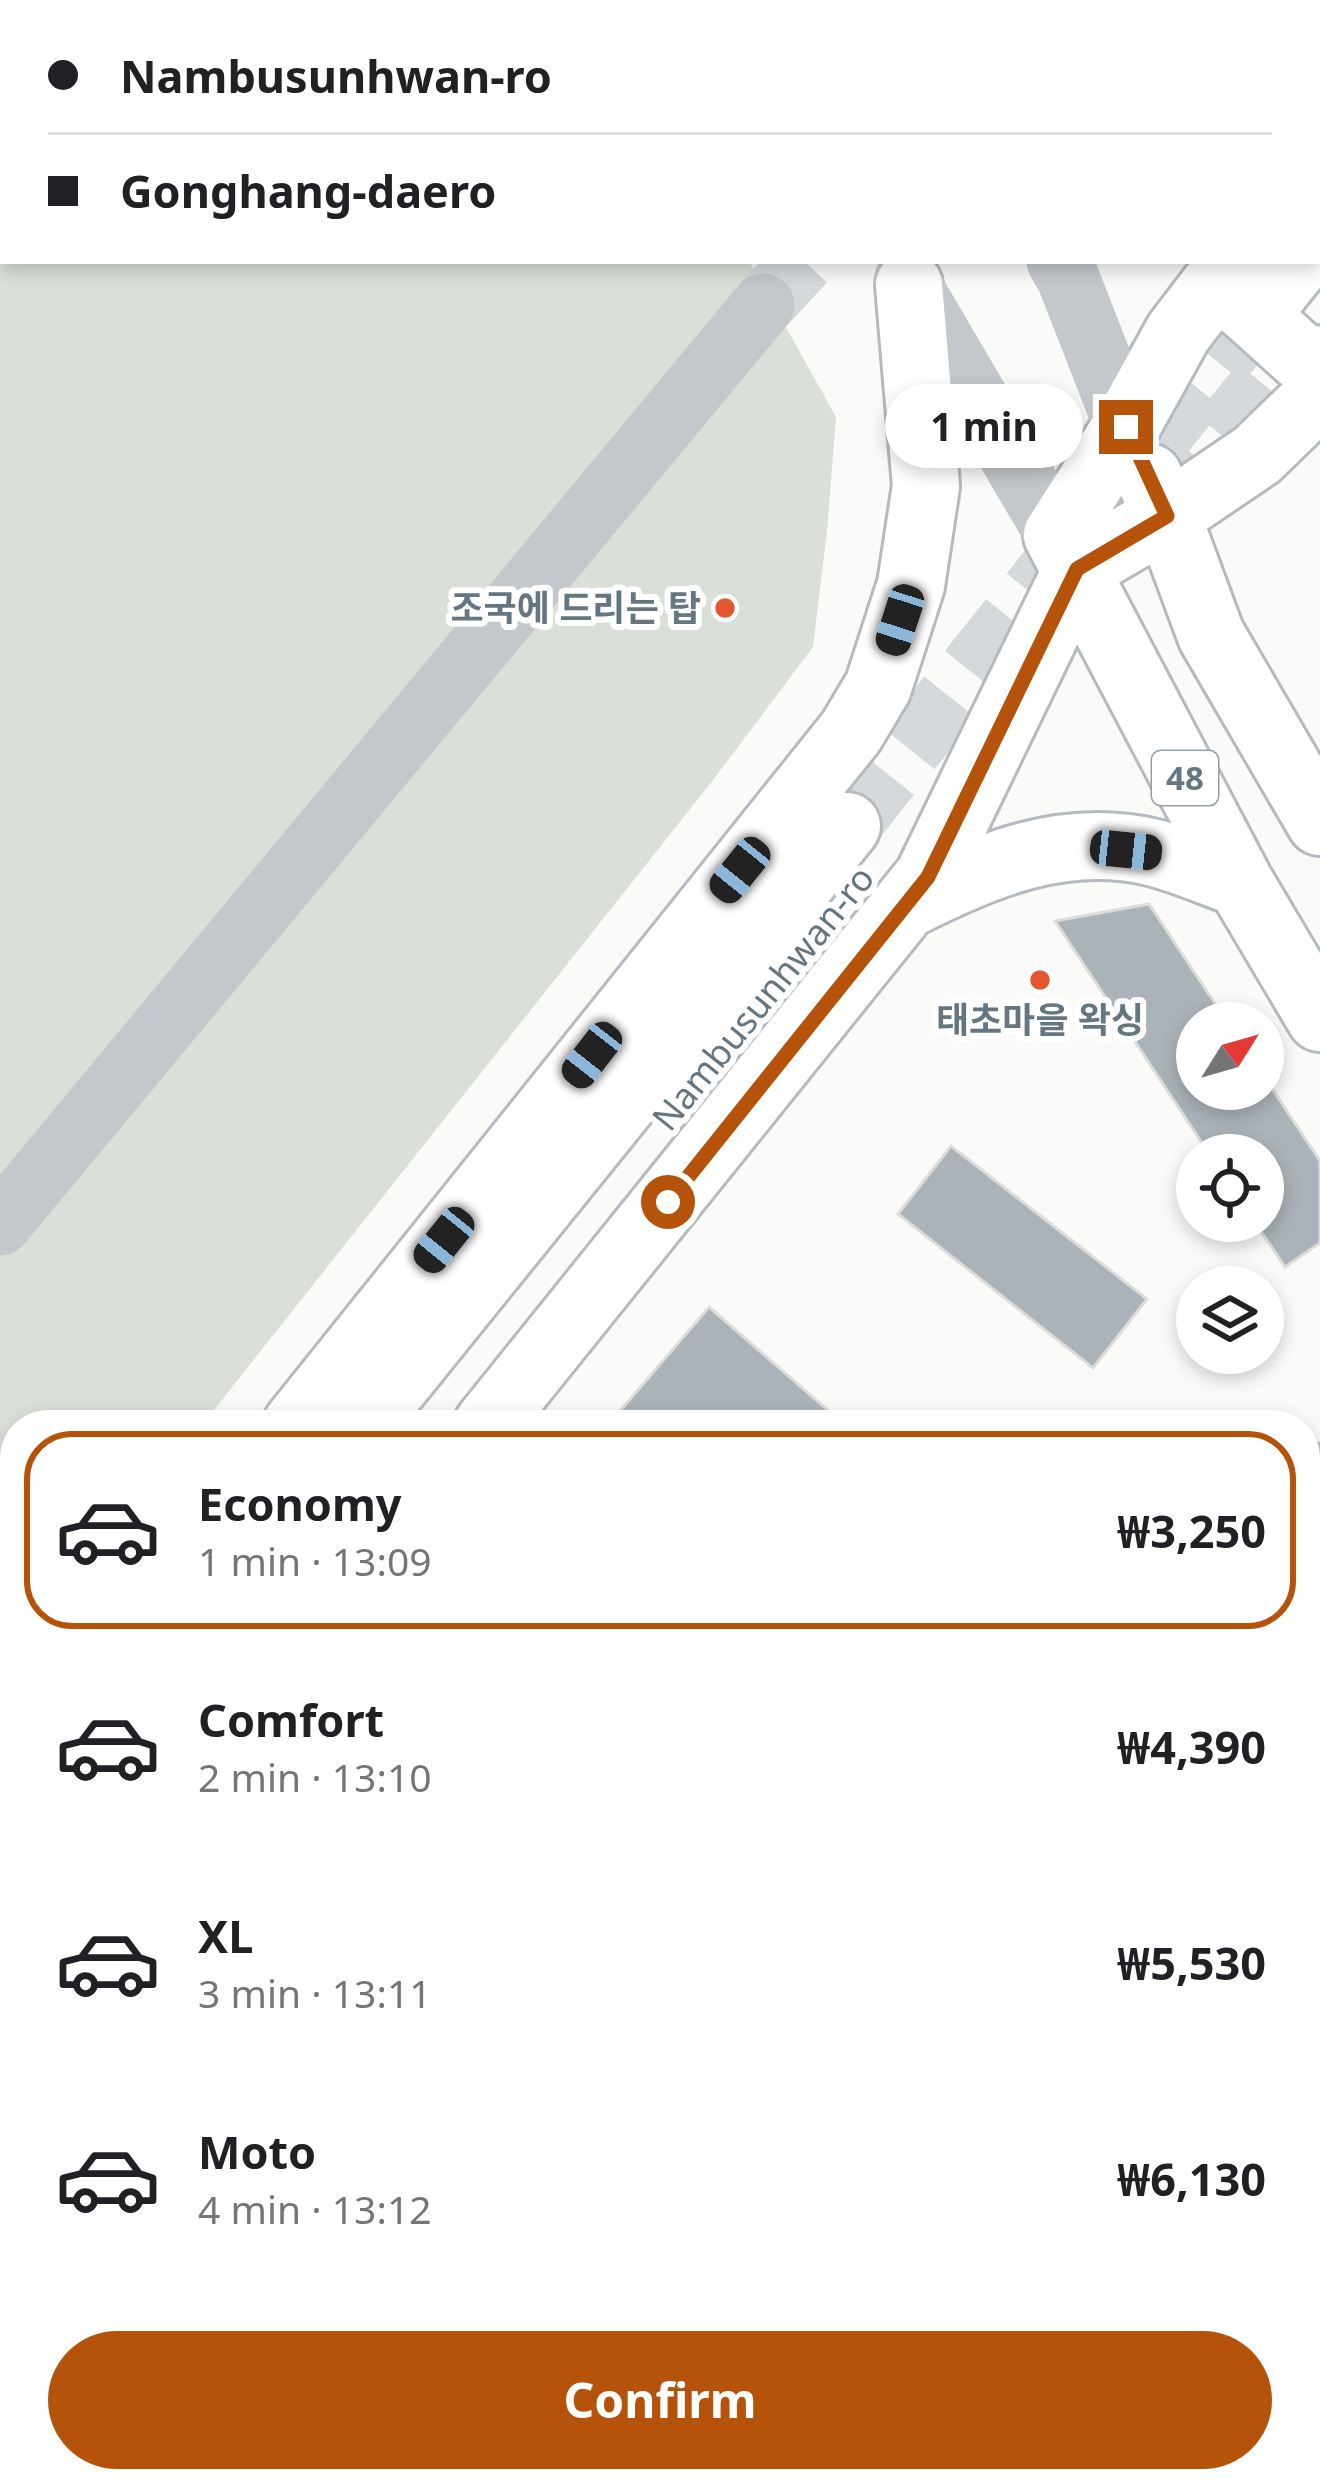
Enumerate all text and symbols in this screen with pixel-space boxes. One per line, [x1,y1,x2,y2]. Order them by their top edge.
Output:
text: Nambusunhwan-ro [120,45,552,106]
text: Gonghang-daero [120,160,496,221]
callout: 1 min [886,385,1084,469]
text: 1 min [930,399,1038,452]
route end [1099,400,1153,454]
car [872,580,928,660]
place label: 조국에 드리는 탑 [450,583,701,632]
marker: 조국에 드리는 탑 [712,595,738,621]
road number: 48 [1152,751,1218,805]
car [1088,828,1164,872]
car [703,831,777,909]
street label: Nambusunhwan-ro [640,855,885,1141]
marker: 태초마을 왁싱 [1027,967,1053,993]
place label: 태초마을 왁싱 [936,995,1144,1044]
north arrow [1176,1002,1284,1110]
map controls [1176,1002,1284,1374]
car [556,1016,628,1094]
button: locate [1176,1134,1284,1242]
route start [641,1175,695,1229]
car [407,1201,481,1279]
button: layers [1176,1266,1284,1374]
text: Economy [198,1473,402,1534]
icon: car [54,1476,162,1584]
text: ₩3,250 [1117,1500,1266,1561]
text: 1 min · 13:09 [198,1534,432,1587]
text: Comfort [198,1689,384,1750]
icon: car [54,1692,162,1800]
text: ₩4,390 [1117,1716,1266,1777]
text: 2 min · 13:10 [198,1750,432,1803]
text: XL [198,1905,253,1966]
icon: car [54,1908,162,2016]
text: ₩5,530 [1117,1932,1266,1993]
text: 3 min · 13:11 [198,1966,432,2019]
text: Moto [198,2121,316,2182]
icon: car [54,2124,162,2232]
text: ₩6,130 [1117,2148,1266,2209]
text: 4 min · 13:12 [198,2182,432,2235]
button: Confirm [48,2331,1272,2469]

